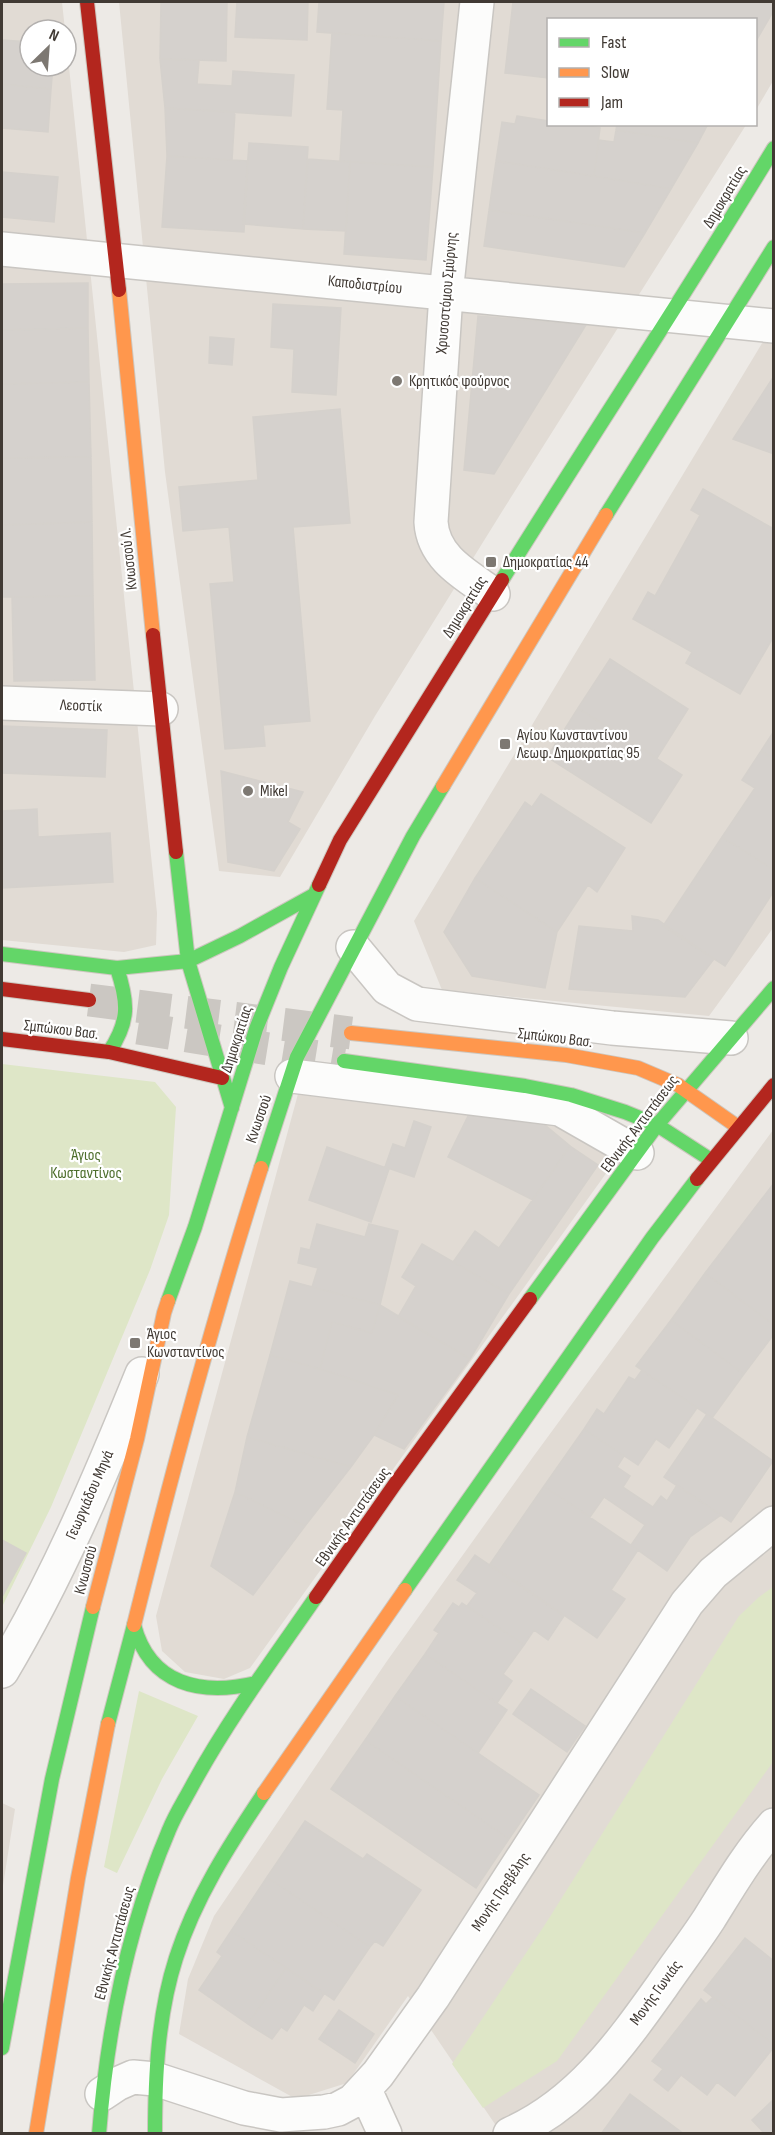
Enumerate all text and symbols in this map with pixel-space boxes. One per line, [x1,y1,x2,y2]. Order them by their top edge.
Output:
north arrow [18,18,78,78]
legend [547,18,757,126]
text: N [46,25,62,46]
text: Fast [601,32,627,53]
text: Slow [601,62,630,83]
text: Jam [600,92,623,113]
street label: Δημοκρατίας [699,162,751,232]
street label: Χρυσοστόμου Σμύρνης [432,231,462,356]
street label: Καποδιστρίου [327,272,403,298]
place label: Κρητικός φούρνος [409,372,510,391]
marker: Κρητικός φούρνος [390,374,404,388]
street label: Κνωσσού Λ. [116,527,142,591]
place label: Δημοκρατίας 44 [503,553,589,572]
marker: Δημοκρατίας 44 [484,555,498,569]
street label: Δημοκρατίας [439,573,491,641]
street label: Λεοστίκ [59,696,103,716]
place label: Αγίου Κωνσταντίνου Λεωφ. Δημοκρατίας 95 [516,726,640,763]
marker: Αγίου Κωνσταντίνου Λεωφ. Δημοκρατίας 95 [498,737,512,751]
place label: Mikel [260,782,288,801]
marker: Mikel [241,784,255,798]
street label: Δημοκρατίας [217,1003,257,1075]
street label: Σμπώκου Βασ. [23,1016,99,1044]
street label: Σμπώκου Βασ. [517,1024,593,1052]
street label: Εθνικής Αντιστάσεως [597,1072,683,1176]
street label: Κνωσσού [242,1092,276,1146]
park label: Άγιος Κωσταντίνος [50,1146,122,1183]
place label: Άγιος Κωνσταντίνος [147,1325,225,1362]
marker: Άγιος Κωνσταντίνος [128,1336,142,1350]
street label: Γεωργιάδου Μηνά [62,1447,118,1543]
street label: Εθνικής Αντιστάσεως [312,1464,394,1570]
street label: Κνωσσού [70,1543,102,1597]
street label: Μονής Πρεβέλης [468,1849,534,1935]
street label: Εθνικής Αντιστάσεως [91,1884,139,2002]
street label: Μονής Γωνιάς [626,1957,686,2029]

